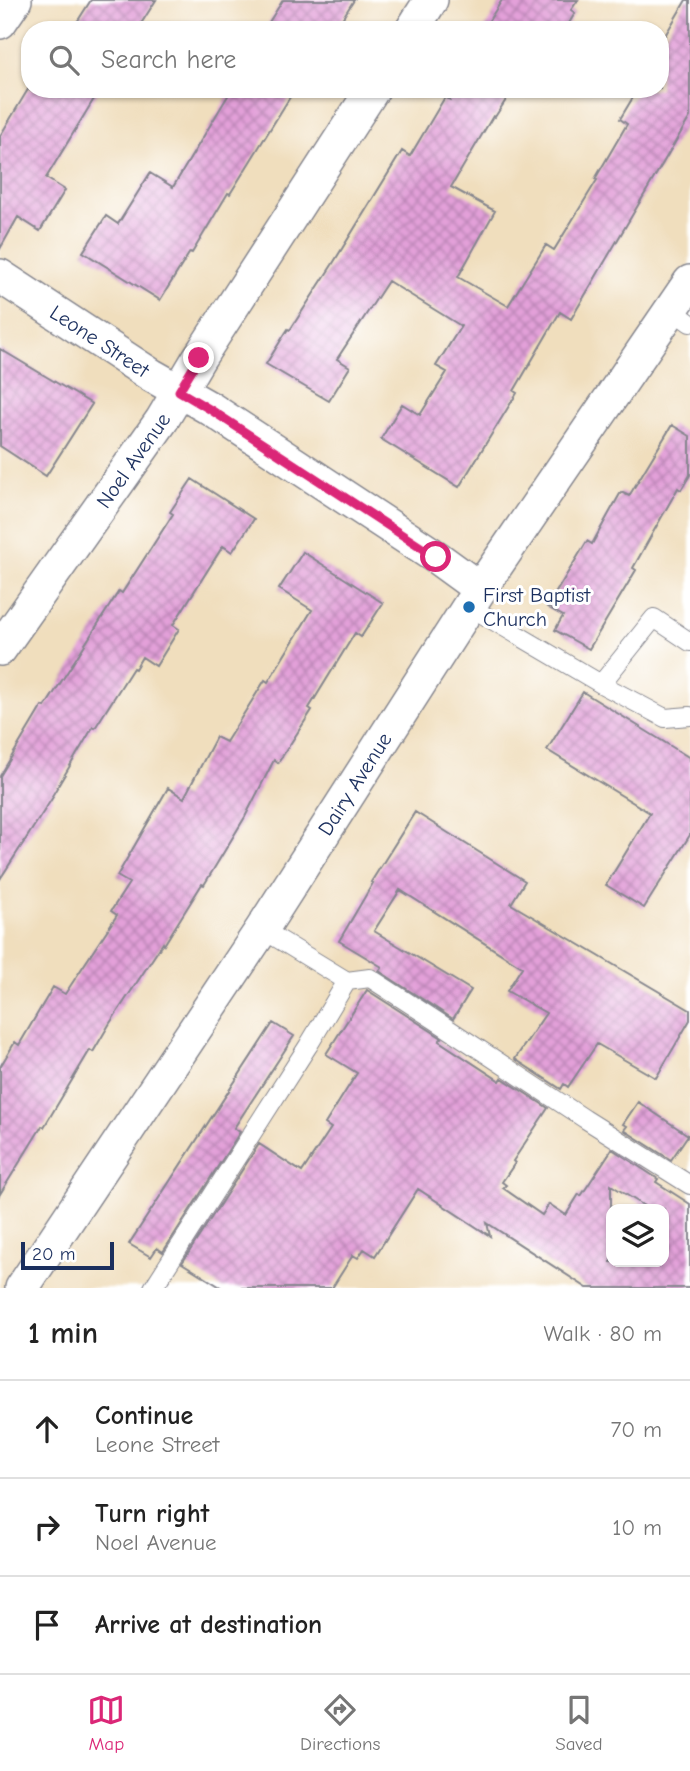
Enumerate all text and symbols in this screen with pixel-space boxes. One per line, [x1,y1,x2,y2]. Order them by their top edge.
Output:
search box [21,21,669,98]
icon: search [45,41,83,79]
text: Search here [101,45,236,75]
street label: Leone Street [45,300,154,383]
route end [183,342,214,373]
street label: Noel Avenue [92,409,175,513]
route start [420,541,451,572]
place label: First Baptist Church [483,583,591,631]
marker: First Baptist Church [461,599,477,615]
street label: Dairy Avenue [313,728,397,840]
map controls [606,1204,669,1267]
button: layers [606,1204,669,1267]
scale bar [21,1239,114,1271]
text: 20 m [32,1243,76,1265]
text: 1 min [28,1316,98,1351]
text: Walk · 80 m [544,1320,662,1347]
text: Continue [95,1401,193,1431]
icon: ahead [28,1410,66,1448]
text: 70 m [610,1416,662,1443]
text: Leone Street [95,1431,219,1458]
text: Turn right [95,1499,209,1529]
icon: right [28,1508,66,1546]
text: 10 m [612,1514,662,1541]
text: Noel Avenue [95,1529,217,1556]
icon: arrive [28,1606,66,1644]
text: Arrive at destination [95,1610,322,1640]
tab: Map [87,1691,125,1755]
tab: Directions [300,1691,380,1755]
tab: Saved [555,1691,603,1755]

